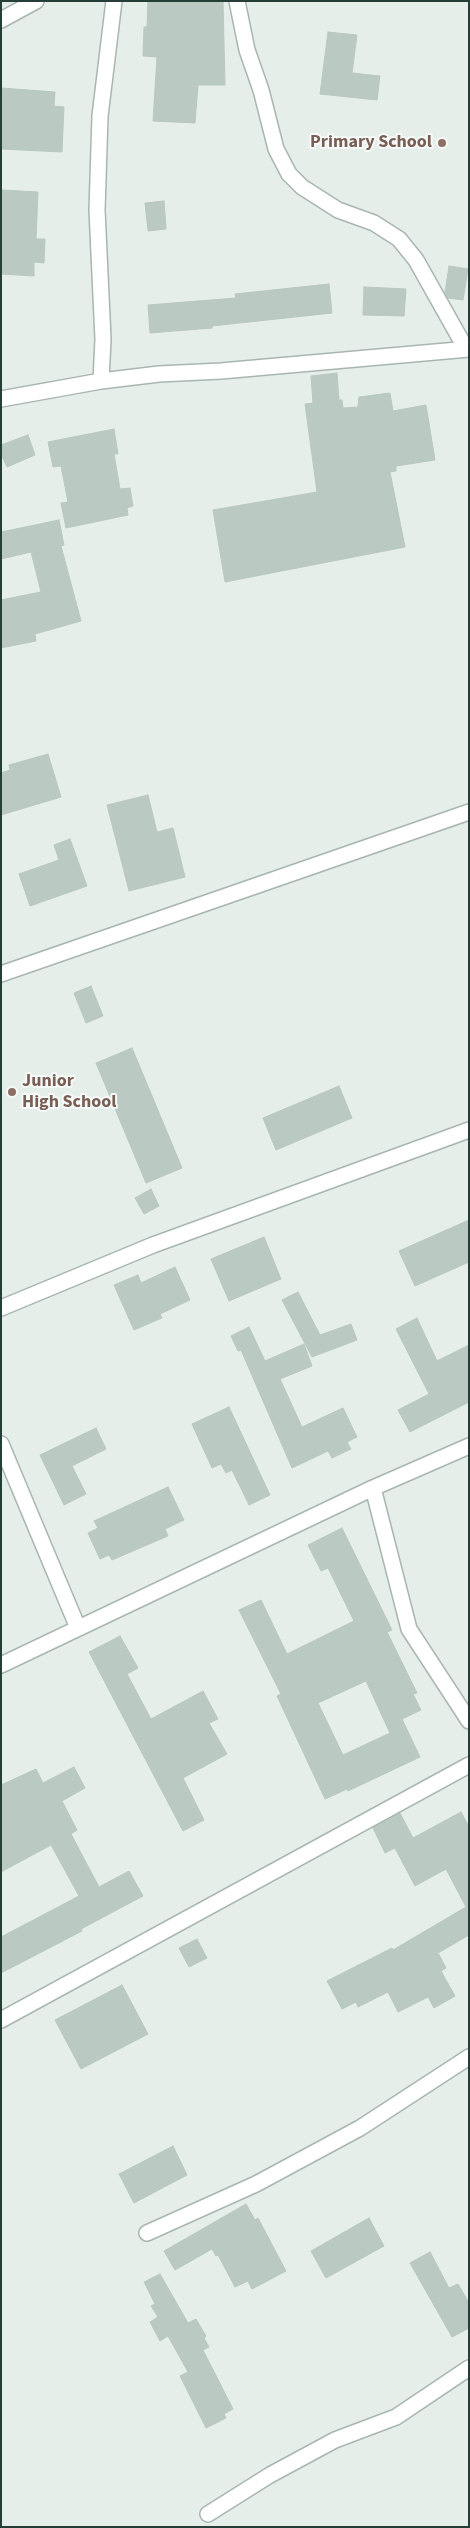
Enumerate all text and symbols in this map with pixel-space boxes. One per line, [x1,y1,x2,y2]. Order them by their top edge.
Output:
place label: Primary School [310,132,432,154]
marker: Primary School [436,137,448,149]
place label: Junior High School [22,1071,116,1114]
marker: Junior High School [6,1086,18,1098]

